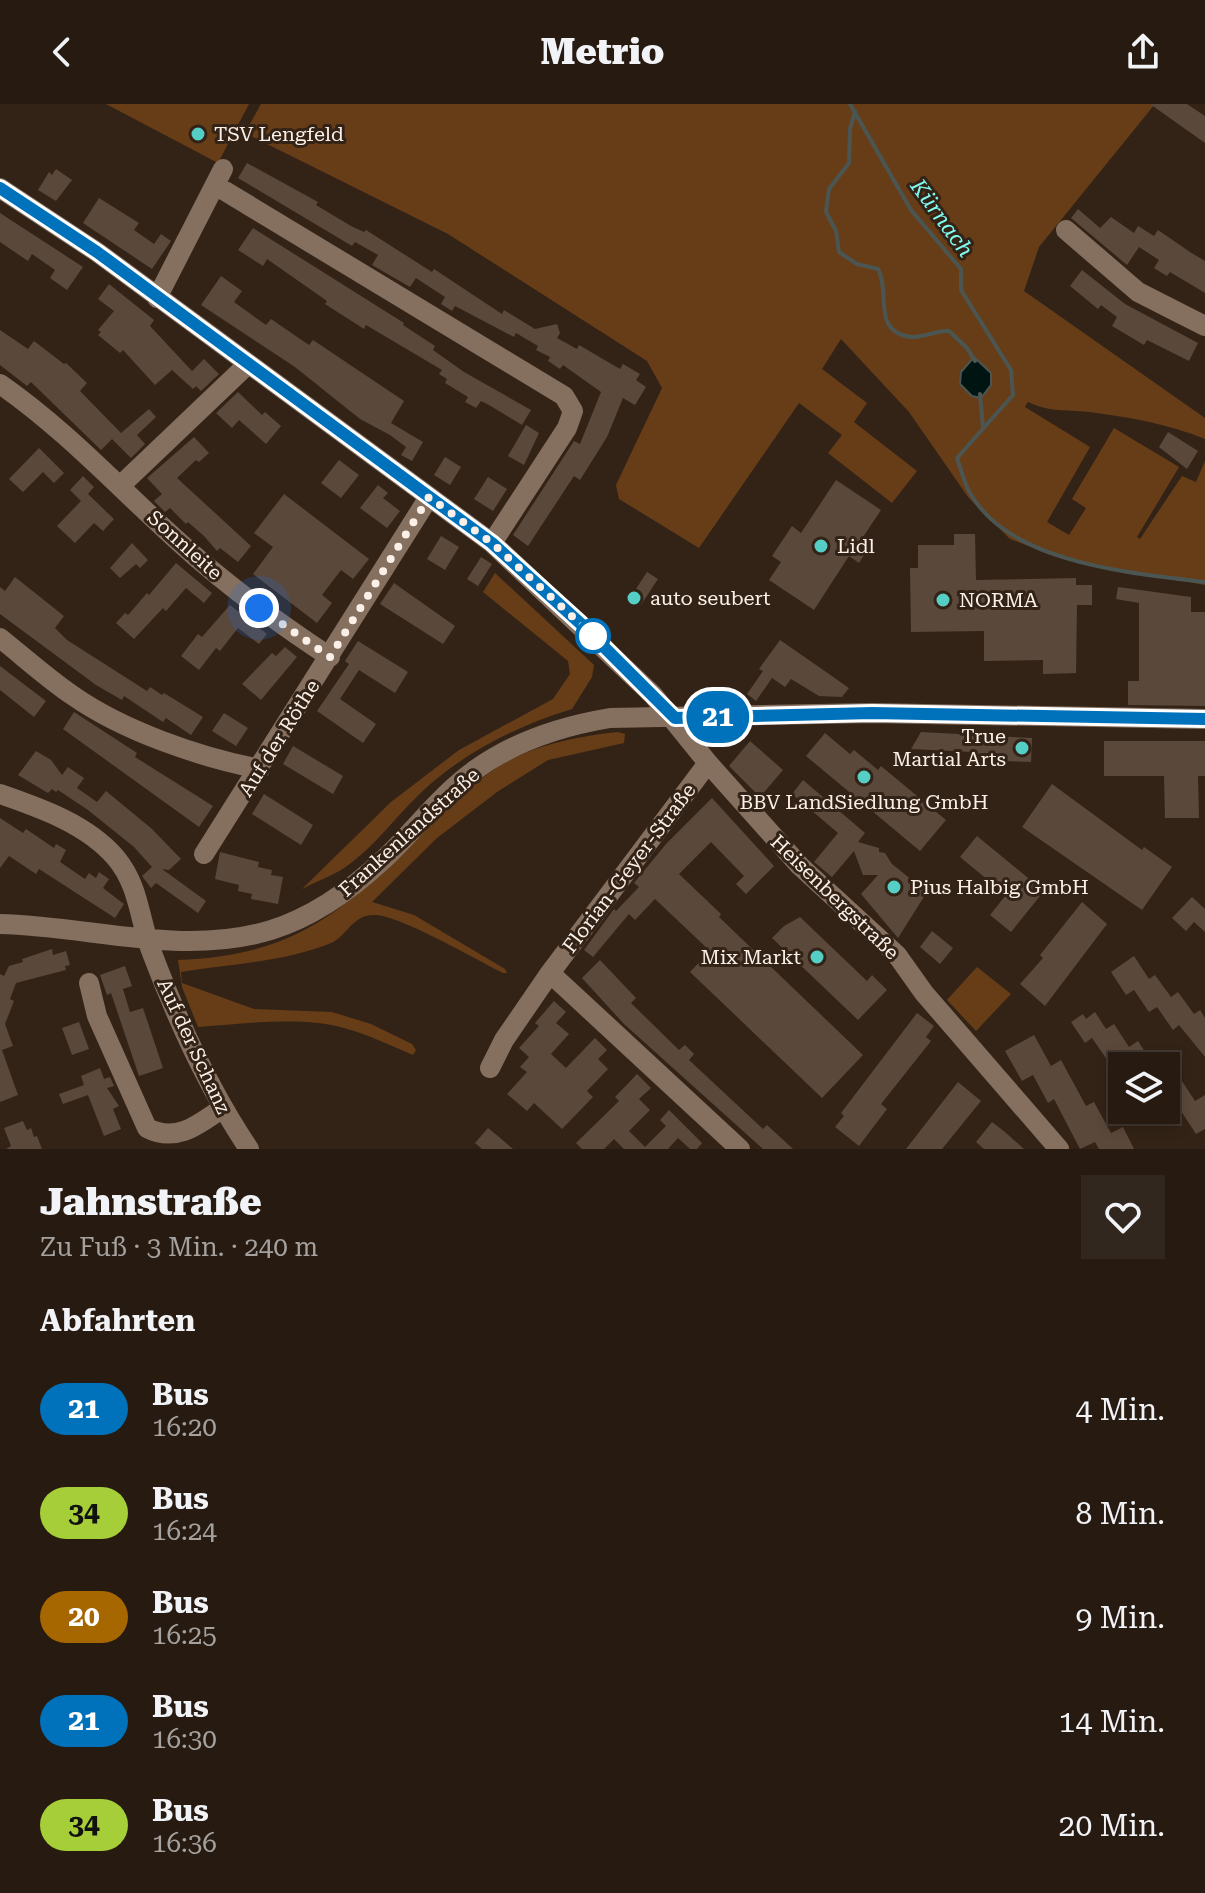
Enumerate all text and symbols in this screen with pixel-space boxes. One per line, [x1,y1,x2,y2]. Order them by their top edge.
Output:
icon: back [40,30,84,74]
icon: share [1121,30,1165,74]
text: Metrio [541,31,664,73]
place label: TSV Lengfeld [214,122,344,146]
marker: TSV Lengfeld [189,125,207,143]
water label: Kürnach [905,174,978,262]
street label: Sonnleite [143,505,227,585]
place label: Lidl [837,534,875,558]
marker: Lidl [812,537,830,555]
place label: auto seubert [650,586,771,610]
your location [239,588,279,628]
place label: NORMA [959,588,1038,612]
marker: auto seubert [625,589,643,607]
marker: NORMA [934,591,952,609]
unlabelled marker [576,619,610,653]
street label: Auf der Röthe [233,675,325,801]
line badge: 21 [682,691,754,743]
text: 21 [702,700,734,733]
place label: True Martial Arts [892,724,1006,771]
marker: True Martial Arts [1013,739,1031,757]
street label: Frankenlandstraße [334,763,484,901]
marker: BBV LandSiedlung GmbH [855,768,873,786]
street label: Florian-Geyer-Straße [557,778,701,958]
place label: BBV LandSiedlung GmbH [740,790,988,814]
street label: Heisenbergstraße [766,830,904,964]
place label: Pius Halbig GmbH [910,875,1089,899]
marker: Pius Halbig GmbH [885,878,903,896]
place label: Mix Markt [701,945,802,969]
marker: Mix Markt [808,948,826,966]
street label: Auf der Schanz [152,975,236,1117]
map controls [1108,1052,1180,1124]
button: layers [1108,1052,1180,1124]
button: heart [1081,1175,1165,1259]
text: Jahnstraße [40,1180,262,1224]
text: Zu Fuß · 3 Min. · 240 m [40,1232,318,1262]
text: Abfahrten [40,1303,195,1338]
text: Bus [152,1377,209,1412]
text: 21 [68,1392,100,1425]
text: 4 Min. [1075,1392,1165,1427]
text: 16:20 [152,1412,217,1442]
text: Bus [152,1481,209,1516]
text: 34 [68,1496,100,1529]
text: 8 Min. [1075,1496,1165,1531]
text: 16:24 [152,1516,217,1546]
text: Bus [152,1585,209,1620]
text: 20 [68,1600,100,1633]
text: 9 Min. [1075,1600,1165,1635]
text: 16:25 [152,1620,217,1650]
text: Bus [152,1689,209,1724]
text: 21 [68,1704,100,1737]
text: 14 Min. [1059,1704,1165,1739]
text: 16:30 [152,1724,217,1754]
text: Bus [152,1793,209,1828]
text: 34 [68,1808,100,1841]
text: 20 Min. [1059,1808,1165,1843]
text: 16:36 [152,1828,217,1858]

